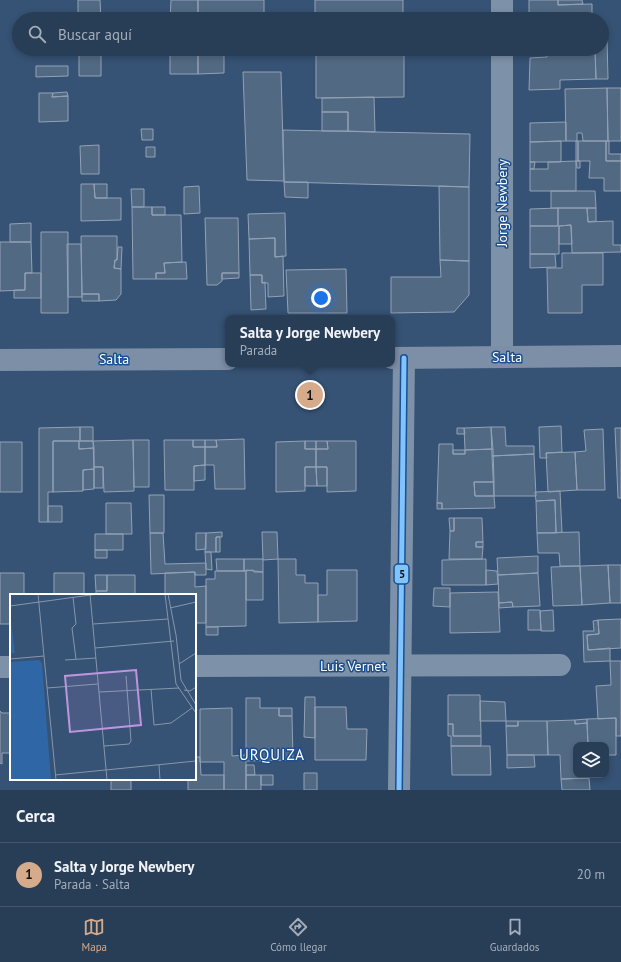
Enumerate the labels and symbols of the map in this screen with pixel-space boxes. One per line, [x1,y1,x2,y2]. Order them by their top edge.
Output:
street label: Jorge Newbery [493,159,511,248]
your location [311,288,331,308]
street label: Salta [492,348,522,366]
street label: Salta [99,350,129,368]
pin: 1 [297,380,323,410]
line badge: 5 [394,564,409,584]
text: 5 [399,567,405,581]
inset map [10,594,196,780]
street label: Luis Vernet [320,657,386,675]
district label: URQUIZA [239,745,305,764]

